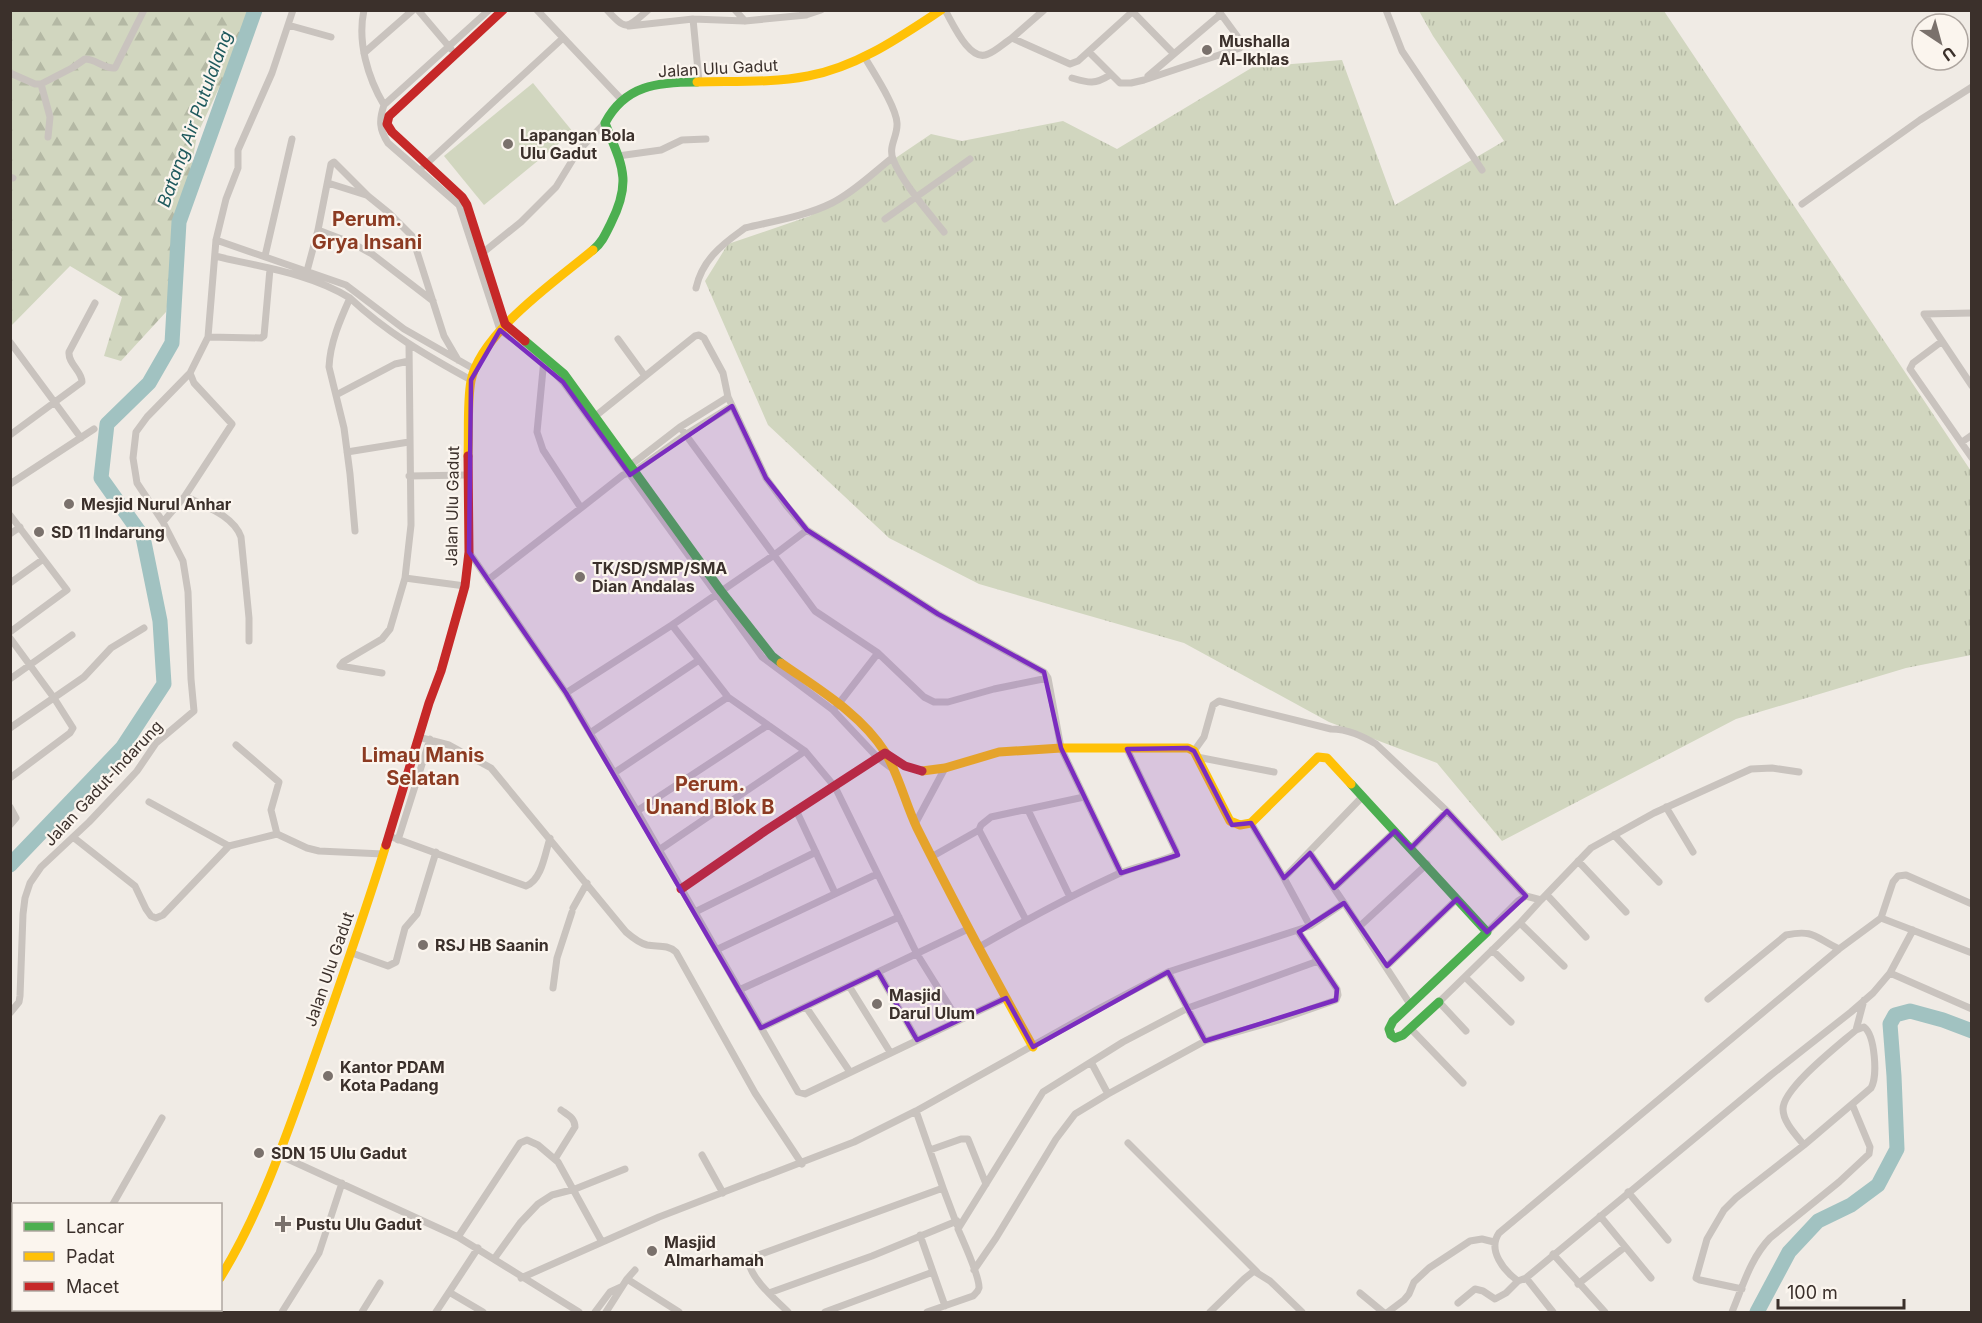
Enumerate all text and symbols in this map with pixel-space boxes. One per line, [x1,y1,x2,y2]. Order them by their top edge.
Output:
north arrow [1910,12,1970,72]
water label: Batang Air Putulalang [153,28,236,210]
place label: Mushalla Al-Ikhlas [1219,31,1290,69]
marker: Mushalla Al-Ikhlas [1200,43,1214,57]
text: U [1938,43,1959,66]
street label: Jalan Ulu Gadut [658,55,778,81]
place label: Lapangan Bola Ulu Gadut [520,125,635,163]
marker: Lapangan Bola Ulu Gadut [501,137,515,151]
district label: Perum. Grya Insani [312,207,422,254]
street label: Jalan Ulu Gadut [441,446,463,566]
place label: Mesjid Nurul Anhar [81,494,232,514]
marker: Mesjid Nurul Anhar [62,497,76,511]
place label: SD 11 Indarung [51,522,165,542]
marker: SD 11 Indarung [32,525,46,539]
place label: TK/SD/SMP/SMA Dian Andalas [592,558,727,596]
marker: TK/SD/SMP/SMA Dian Andalas [573,570,587,584]
street label: Jalan Gadut-Indarung [40,716,166,850]
district label: Limau Manis Selatan [361,743,485,790]
district label: Perum. Unand Blok B [646,772,774,819]
street label: Jalan Ulu Gadut [300,909,358,1029]
place label: RSJ HB Saanin [435,935,549,955]
marker: RSJ HB Saanin [416,938,430,952]
place label: Masjid Darul Ulum [889,985,975,1023]
marker: Masjid Darul Ulum [870,997,884,1011]
place label: Kantor PDAM Kota Padang [340,1057,445,1095]
marker: Kantor PDAM Kota Padang [321,1069,335,1083]
place label: SDN 15 Ulu Gadut [271,1143,407,1163]
marker: SDN 15 Ulu Gadut [252,1146,266,1160]
legend [12,1203,222,1311]
place label: Pustu Ulu Gadut [296,1214,422,1234]
marker: Pustu Ulu Gadut [274,1215,292,1233]
text: Lancar [66,1216,124,1237]
place label: Masjid Almarhamah [664,1232,764,1270]
marker: Masjid Almarhamah [645,1244,659,1258]
text: Padat [66,1246,115,1267]
scale bar [1778,1272,1904,1310]
text: Macet [66,1276,119,1297]
text: 100 m [1787,1282,1838,1303]

